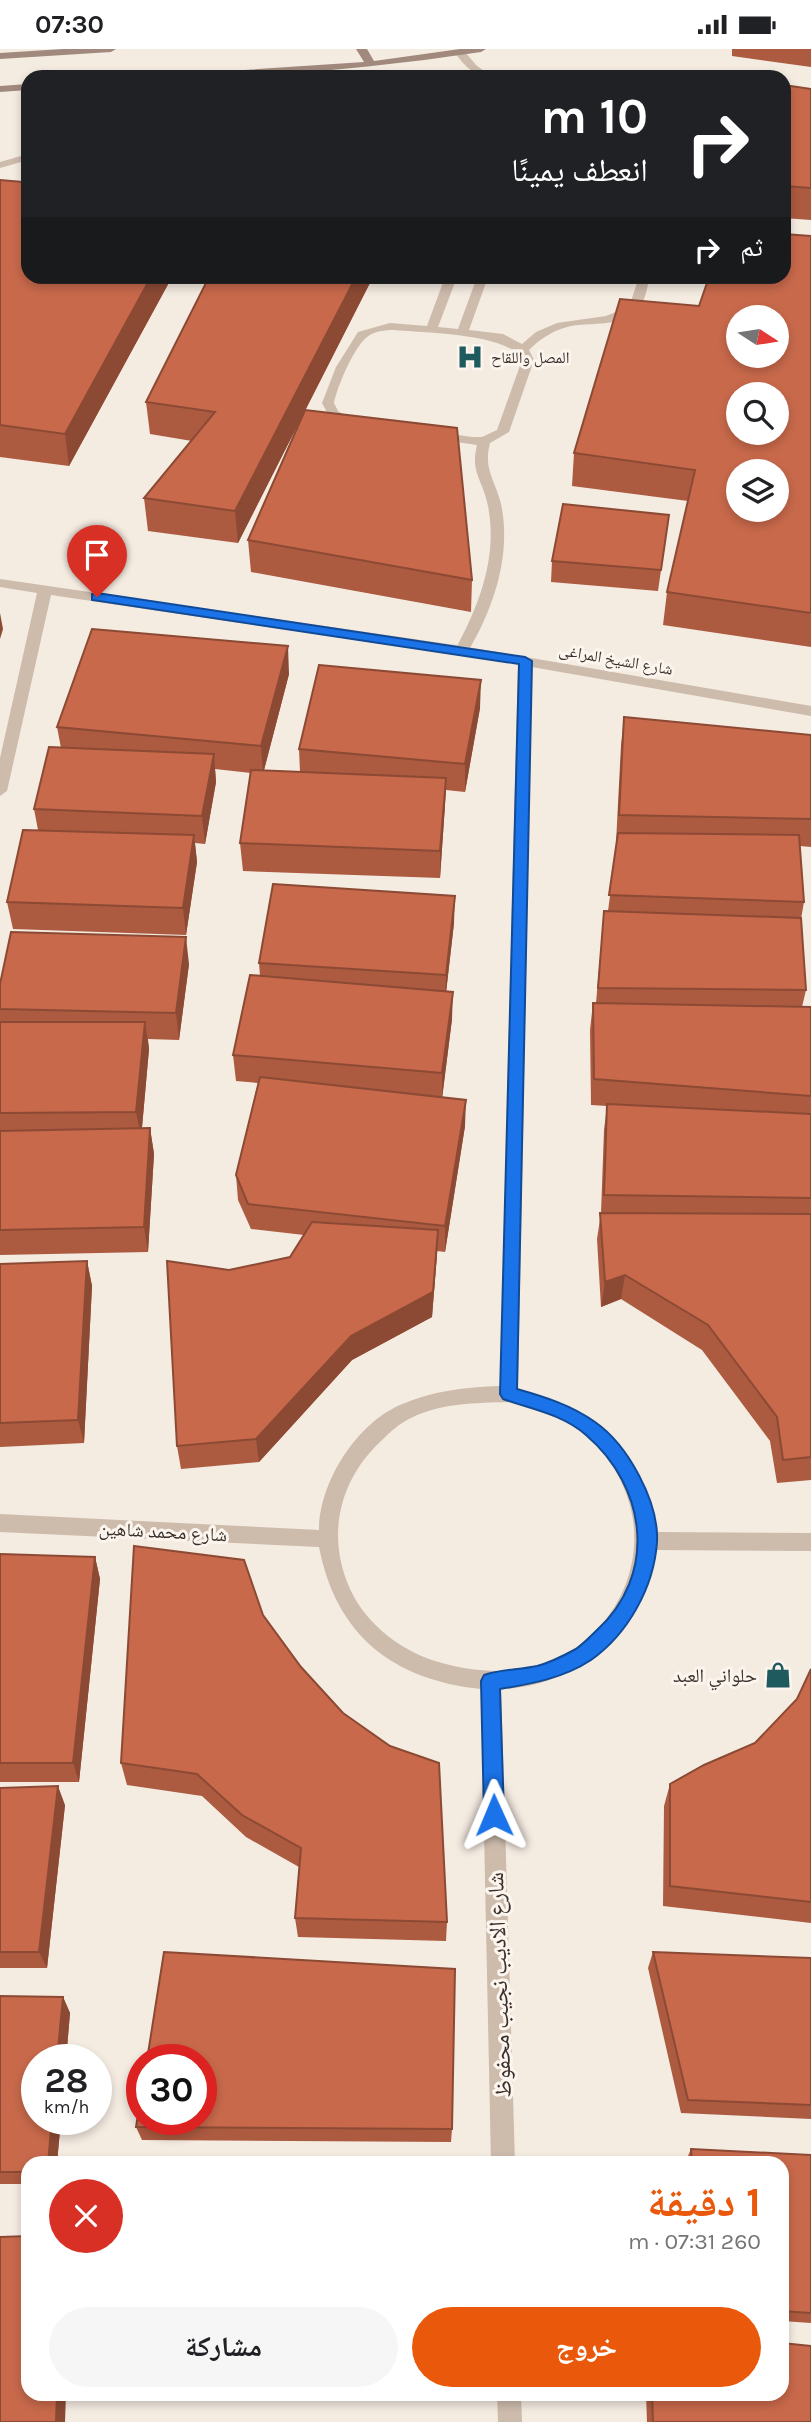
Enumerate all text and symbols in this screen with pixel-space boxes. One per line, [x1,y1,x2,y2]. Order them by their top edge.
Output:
text: 07:30 [35,9,104,40]
text: 10 m [541,88,648,145]
icon: right [672,98,763,189]
text: انعطف يمينًا [511,152,648,189]
icon: right [688,231,726,269]
text: ثم [740,232,763,263]
north arrow [726,305,789,367]
map controls [726,305,789,522]
hospital icon: المصل واللقاح [455,342,485,372]
place label: المصل واللقاح [491,348,570,368]
button: search [726,382,789,445]
button: layers [726,459,789,522]
pin [67,525,127,597]
icon: arrive [78,536,116,574]
street label: شارع الشيخ المراغى [557,640,674,680]
street label: شارع محمد شاهين [98,1518,228,1546]
shop icon: حلواني العبد [763,1660,793,1690]
place label: حلواني العبد [673,1665,757,1691]
position arrow [457,1778,531,1852]
street label: شارع الاديب نجيب محفوظ [482,1872,518,2098]
speed limit sign: 30 [126,2044,217,2135]
text: 28 [45,2060,88,2101]
text: km/h [44,2096,89,2118]
text: 1 دقيقة [647,2177,761,2227]
button: close [49,2179,123,2253]
text: 260 m · 07:31 [628,2228,761,2255]
button: مشاركة [49,2307,398,2387]
button: خروج [412,2307,761,2387]

